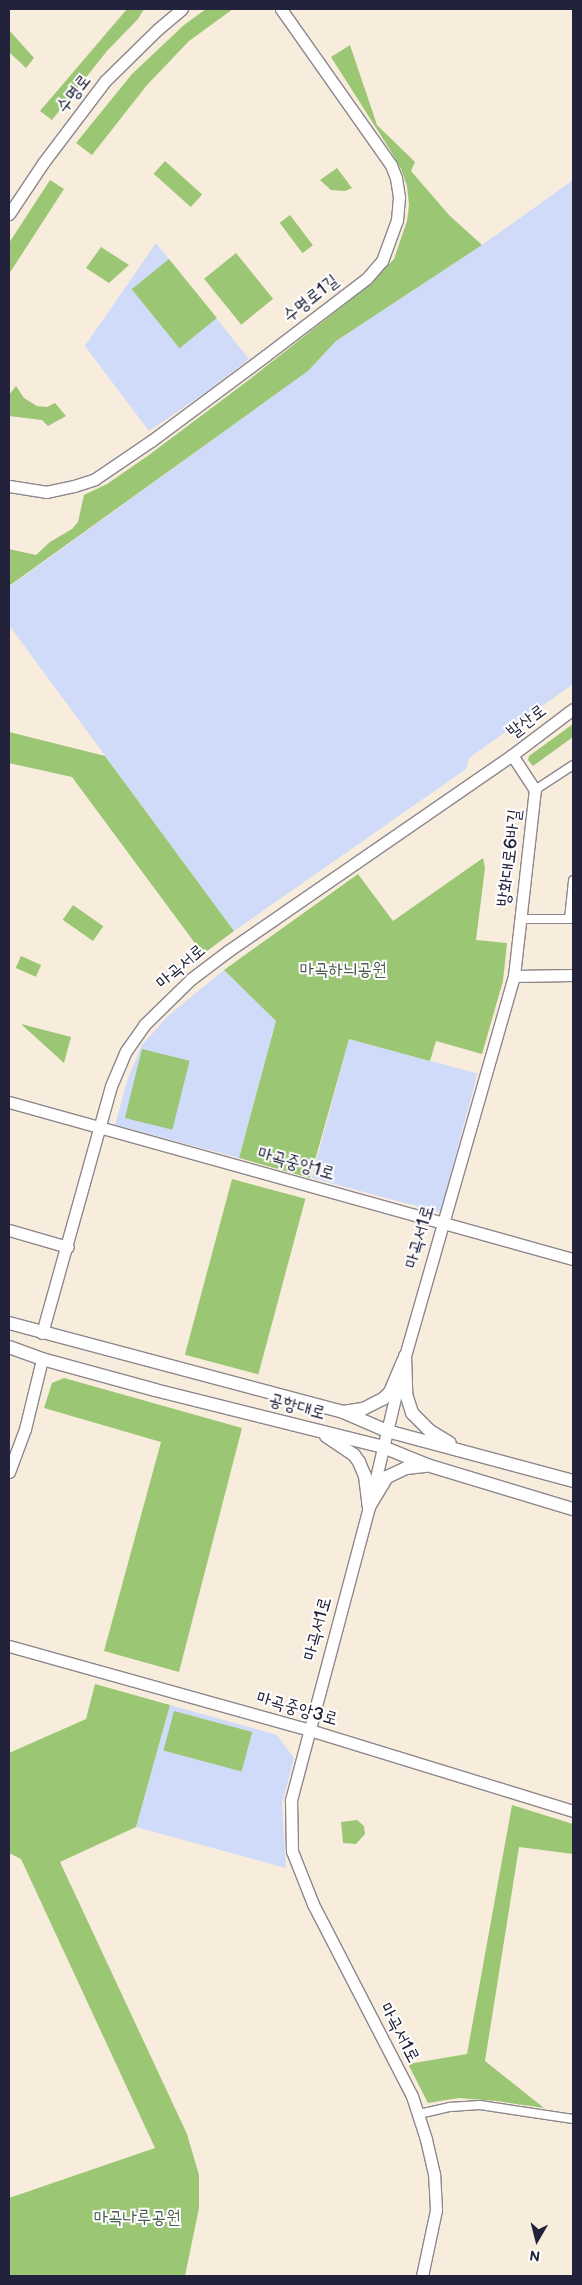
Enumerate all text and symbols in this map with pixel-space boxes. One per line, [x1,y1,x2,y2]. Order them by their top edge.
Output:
street label: 수명로 [52,70,96,118]
street label: 수명로1길 [279,271,343,327]
street label: 발산로 [503,700,551,744]
street label: 방화대로6바길 [493,808,527,908]
street label: 마곡서로 [152,940,210,994]
park label: 마곡하늬공원 [300,959,386,981]
street label: 마곡중앙1로 [255,1143,337,1185]
street label: 마곡서1로 [401,1203,439,1271]
street label: 공항대로 [266,1389,328,1425]
street label: 마곡서1로 [299,1595,337,1663]
street label: 마곡중앙3로 [254,1687,340,1731]
street label: 마곡서1로 [374,1999,424,2067]
park label: 마곡나루공원 [94,2207,180,2229]
north arrow [512,2215,562,2265]
text: N [528,2246,541,2264]

